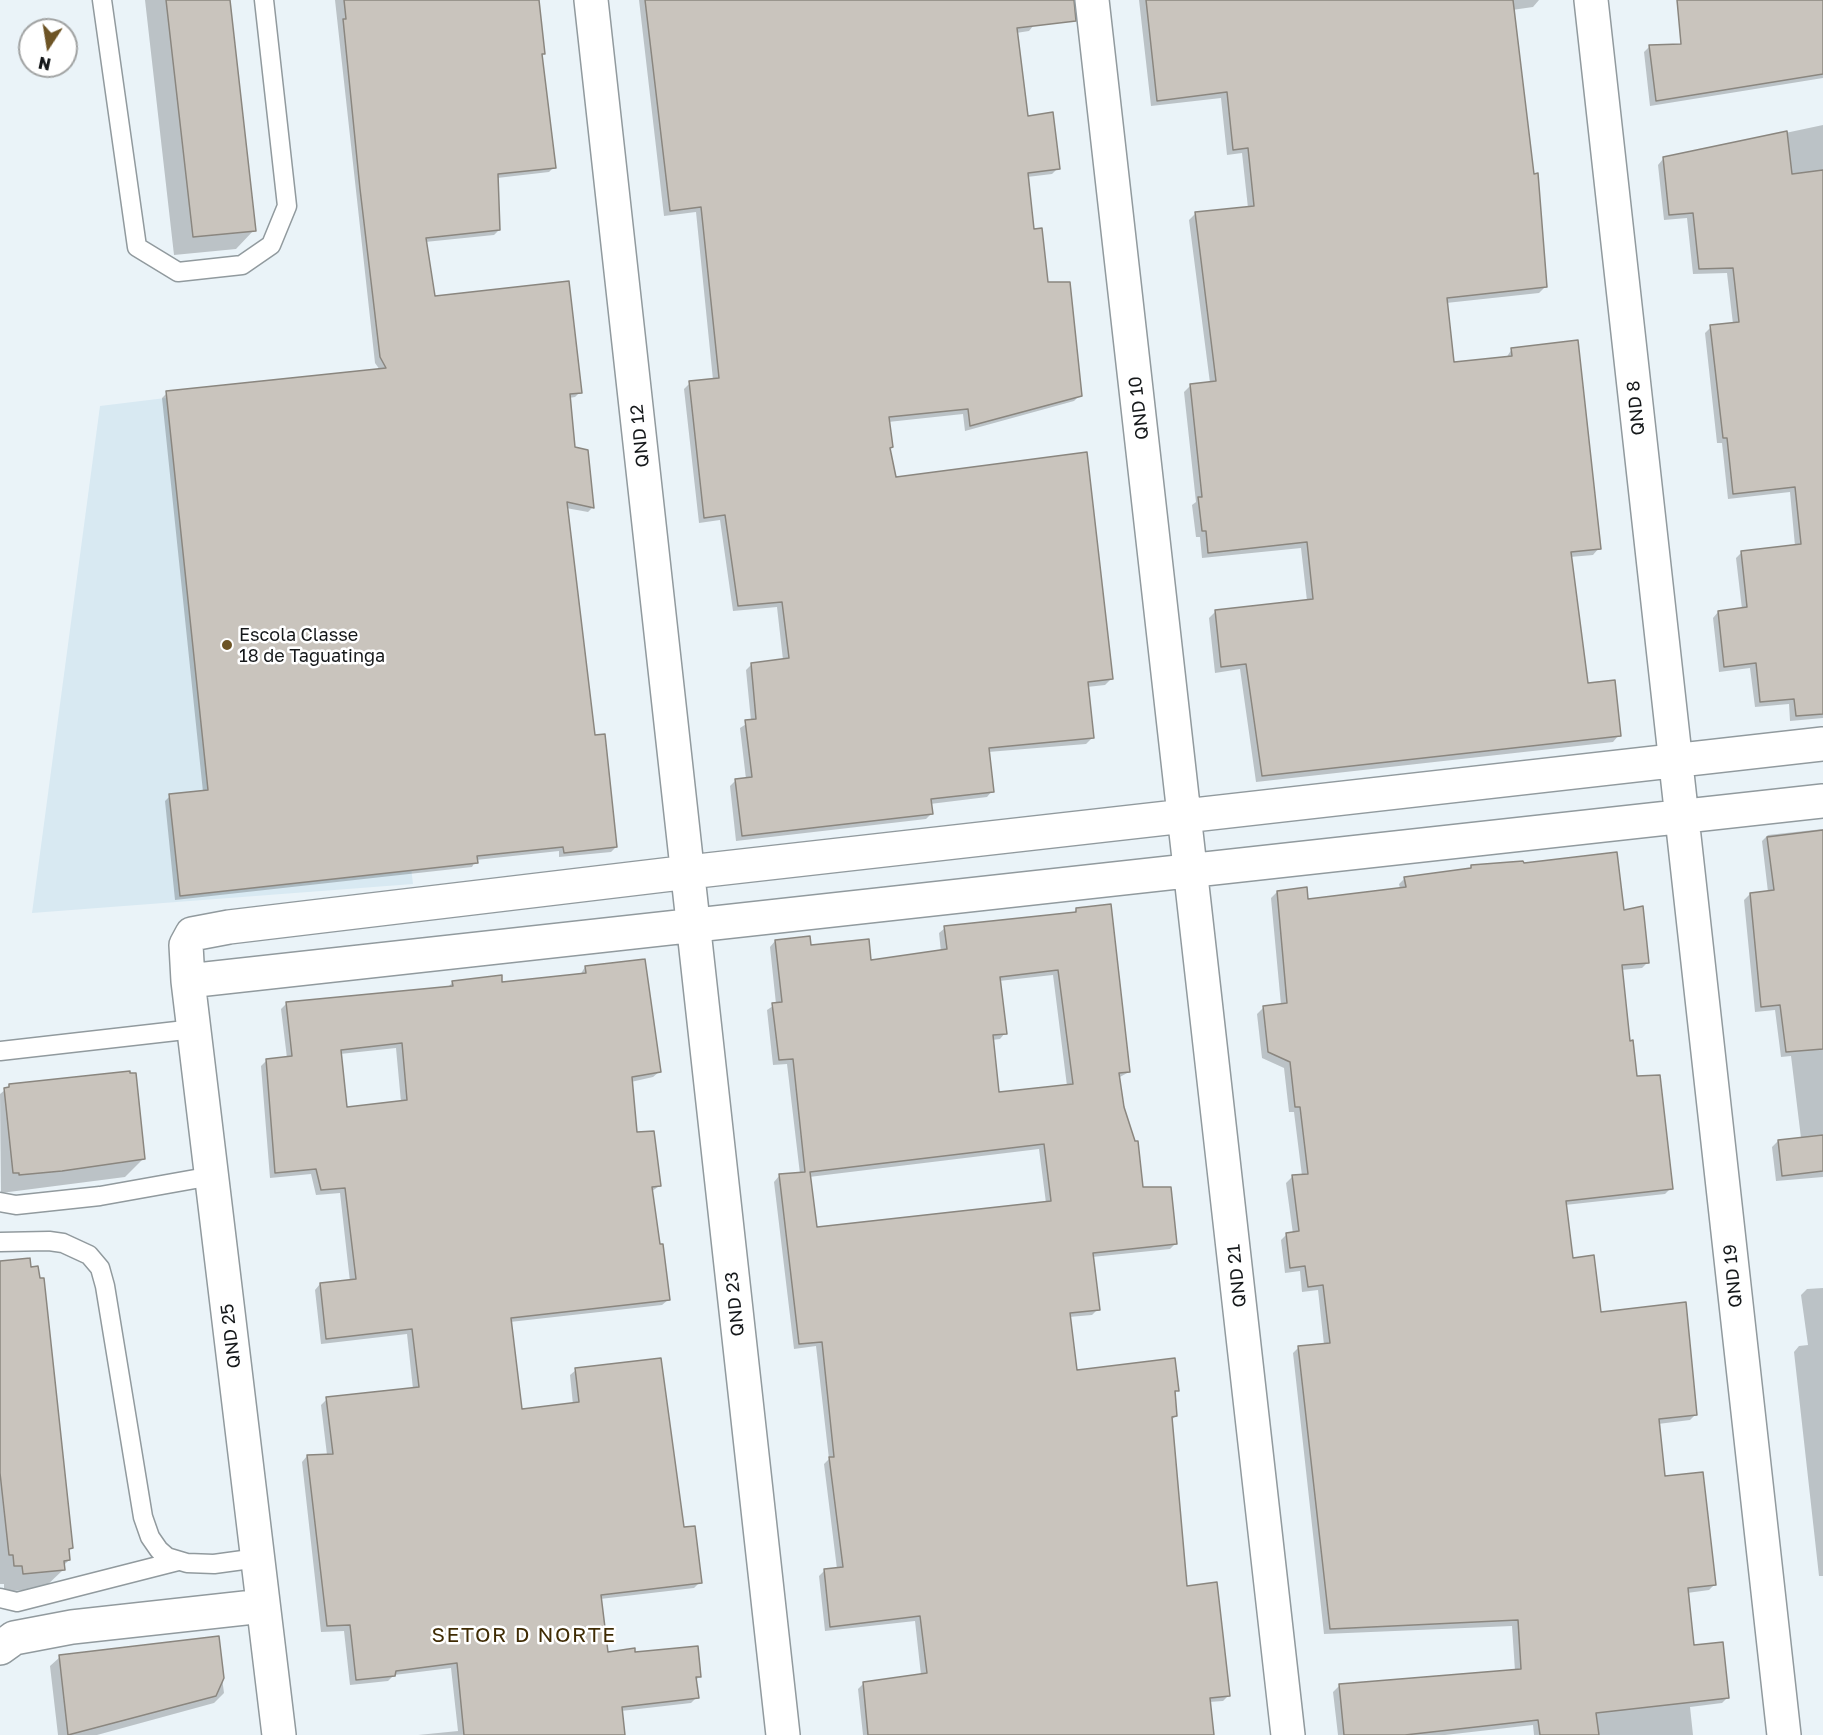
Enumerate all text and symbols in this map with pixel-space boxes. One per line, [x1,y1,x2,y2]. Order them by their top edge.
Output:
north arrow [18,18,78,78]
text: N [37,53,53,75]
street label: QND 10 [1124,375,1154,441]
street label: QND 8 [1622,379,1650,437]
street label: QND 12 [626,403,654,469]
place label: Escola Classe 18 de Taguatinga [239,624,385,666]
marker: Escola Classe 18 de Taguatinga [220,638,234,652]
street label: QND 21 [1223,1243,1251,1309]
street label: QND 19 [1719,1243,1747,1309]
street label: QND 23 [721,1271,749,1337]
street label: QND 25 [216,1302,246,1370]
district label: SETOR D NORTE [432,1622,616,1648]

